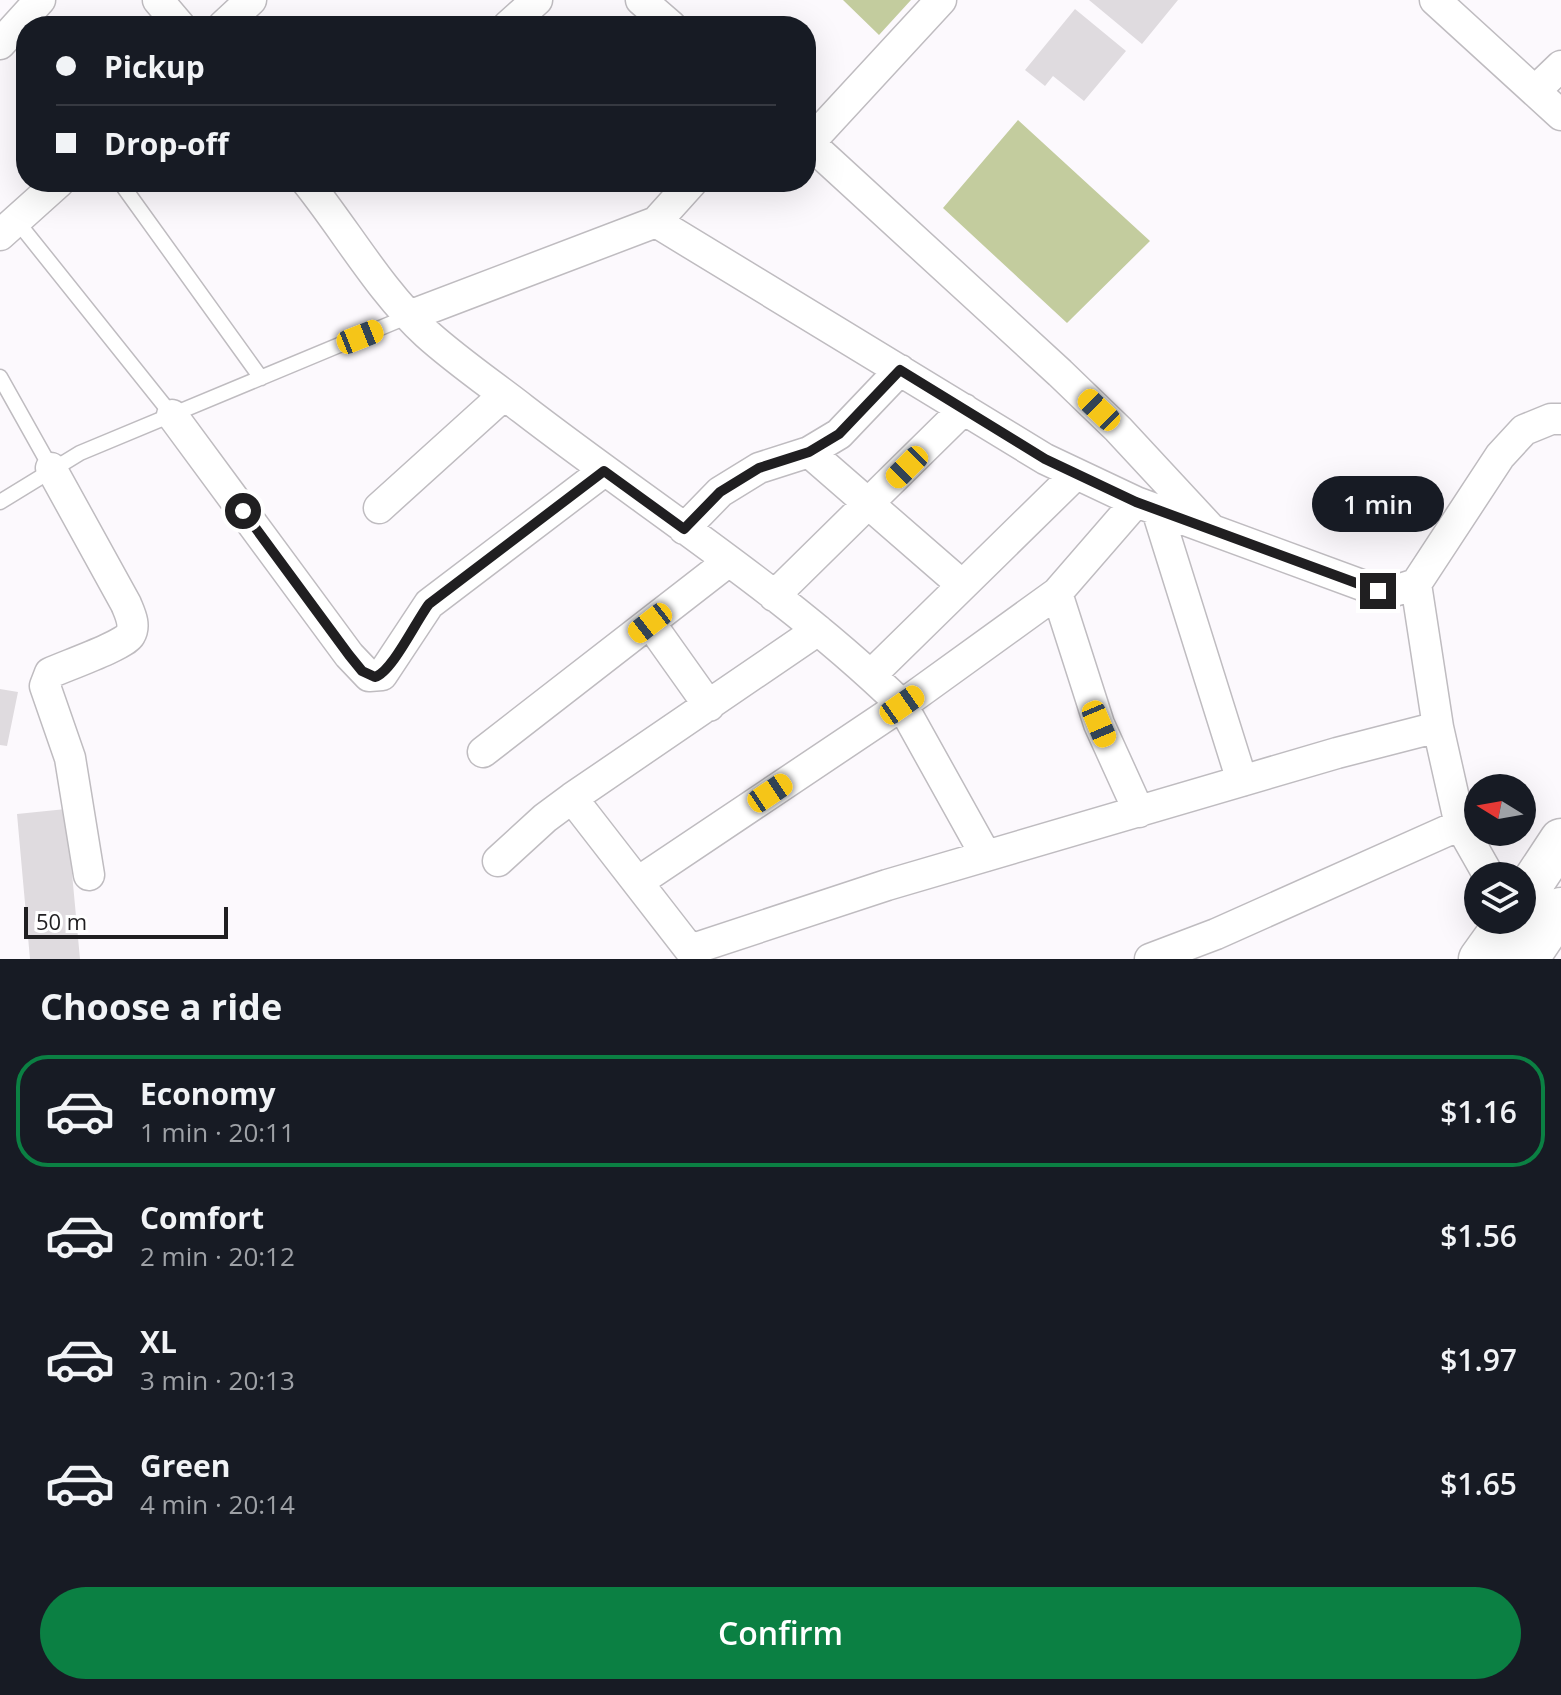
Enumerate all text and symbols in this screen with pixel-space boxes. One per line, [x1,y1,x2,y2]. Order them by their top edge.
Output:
text: Pickup [104,46,205,87]
text: Drop-off [104,123,229,164]
car [333,317,387,357]
car [1073,385,1125,435]
car [882,442,932,492]
callout: 1 min [1312,475,1444,531]
text: 1 min [1343,486,1413,522]
route start [225,493,261,529]
route end [1360,573,1396,609]
car [624,599,676,647]
car [875,681,929,729]
car [1079,697,1119,751]
car [743,770,797,816]
north arrow [1464,774,1536,846]
map controls [1464,774,1536,934]
button: layers [1464,862,1536,934]
scale bar [24,903,228,939]
text: 50 m [36,906,87,936]
text: Choose a ride [40,982,282,1031]
text: Economy [140,1073,276,1114]
icon: car [44,1075,116,1147]
text: $1.16 [1440,1091,1517,1132]
text: 1 min · 20:11 [140,1114,295,1150]
text: Comfort [140,1197,264,1238]
icon: car [44,1199,116,1271]
text: $1.56 [1440,1215,1517,1256]
text: 2 min · 20:12 [140,1238,295,1274]
text: XL [140,1321,177,1362]
icon: car [44,1323,116,1395]
text: $1.97 [1440,1339,1517,1380]
text: 3 min · 20:13 [140,1362,295,1398]
text: Green [140,1445,231,1486]
icon: car [44,1447,116,1519]
text: $1.65 [1440,1463,1517,1504]
text: 4 min · 20:14 [140,1486,295,1522]
button: Confirm [40,1587,1521,1679]

